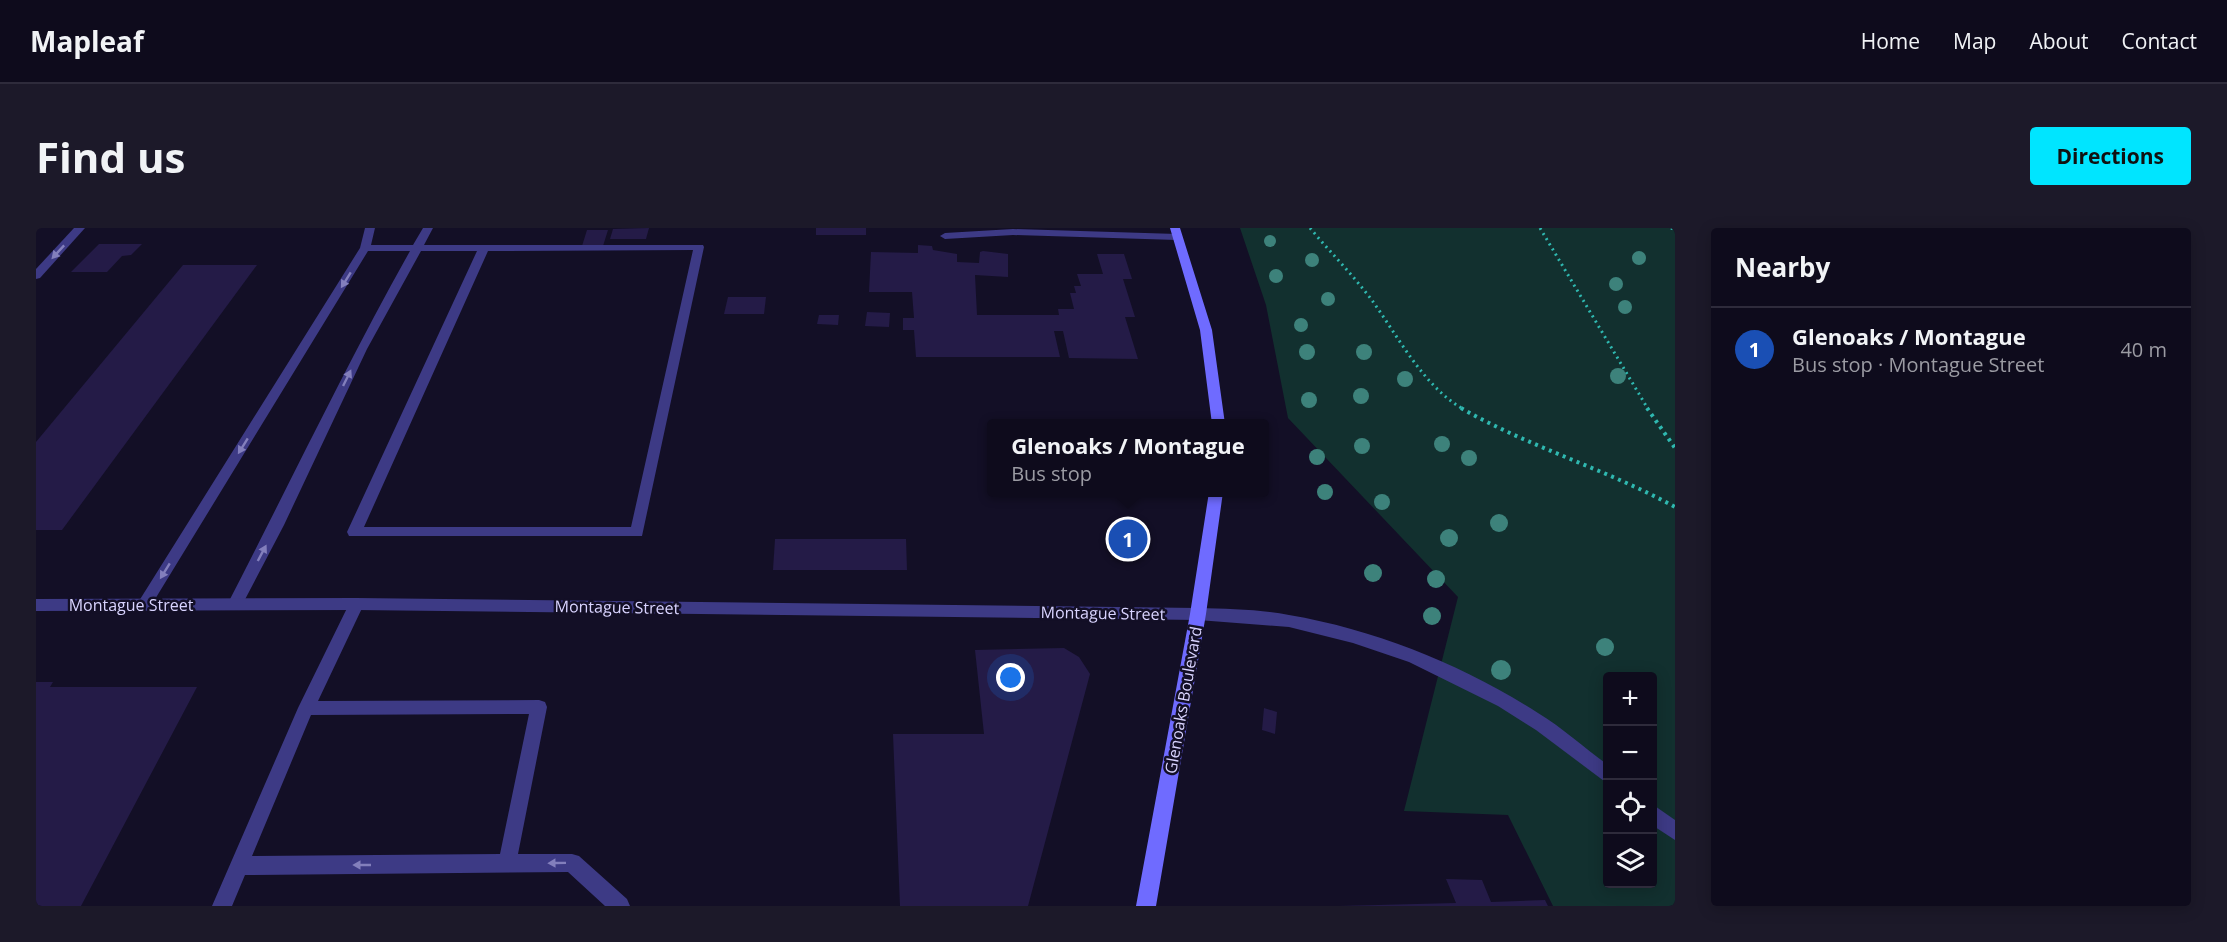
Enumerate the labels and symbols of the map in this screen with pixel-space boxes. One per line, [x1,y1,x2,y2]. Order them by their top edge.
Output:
one-way arrow [52,244,65,259]
one-way arrow [340,272,351,288]
one-way arrow [343,369,352,386]
one-way arrow [237,438,248,454]
pin: 1 [1108,516,1148,562]
one-way arrow [257,544,267,561]
one-way arrow [160,563,171,579]
street label: Montague Street [69,594,194,616]
street label: Montague Street [554,595,680,619]
street label: Montague Street [1040,601,1166,625]
street label: Glenoaks Boulevard [1159,625,1207,775]
your location [996,663,1025,692]
one-way arrow [547,858,566,868]
one-way arrow [352,860,371,870]

